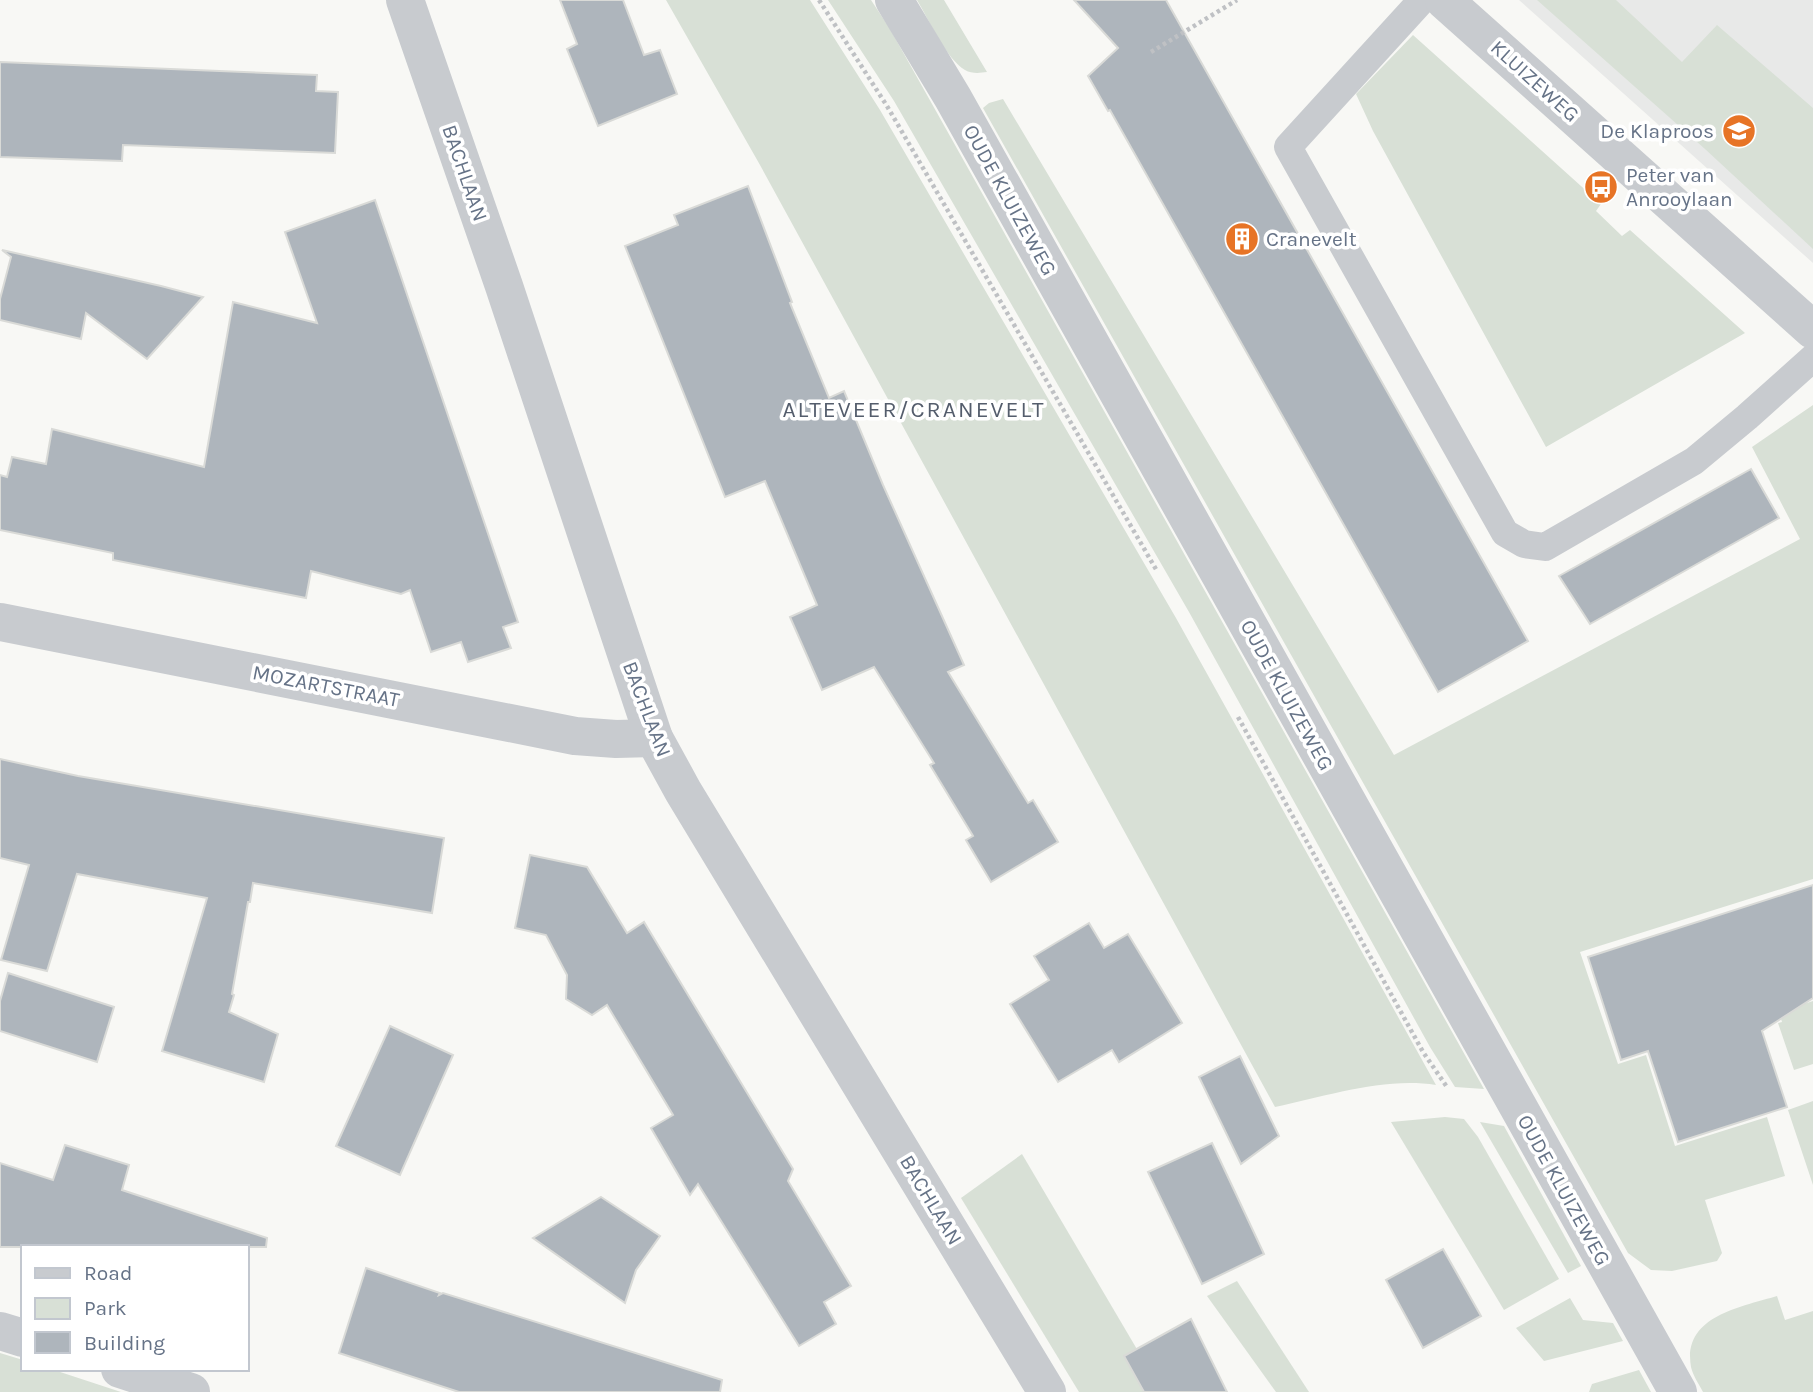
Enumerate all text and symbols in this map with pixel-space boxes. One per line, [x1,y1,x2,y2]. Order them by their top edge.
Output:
street label: KLUIZEWEG [1486,35,1584,127]
school or university icon: De Klaproos [1720,112,1758,150]
place label: De Klaproos [1600,119,1714,143]
street label: OUDE KLUIZEWEG [959,121,1061,279]
street label: BACHLAAN [437,122,493,224]
place label: Peter van Anrooylaan [1626,163,1733,211]
bus stop icon: Peter van Anrooylaan [1582,168,1620,206]
building icon: Cranevelt [1223,220,1261,258]
place label: Cranevelt [1266,227,1357,251]
district label: ALTEVEER/CRANEVELT [782,396,1046,423]
street label: OUDE KLUIZEWEG [1236,616,1338,774]
street label: BACHLAAN [618,658,676,760]
street label: MOZARTSTRAAT [251,660,402,712]
street label: OUDE KLUIZEWEG [1513,1111,1615,1269]
street label: BACHLAAN [895,1151,967,1249]
legend [21,1245,248,1371]
text: Road [84,1261,132,1285]
text: Park [84,1296,127,1320]
text: Building [84,1331,165,1355]

